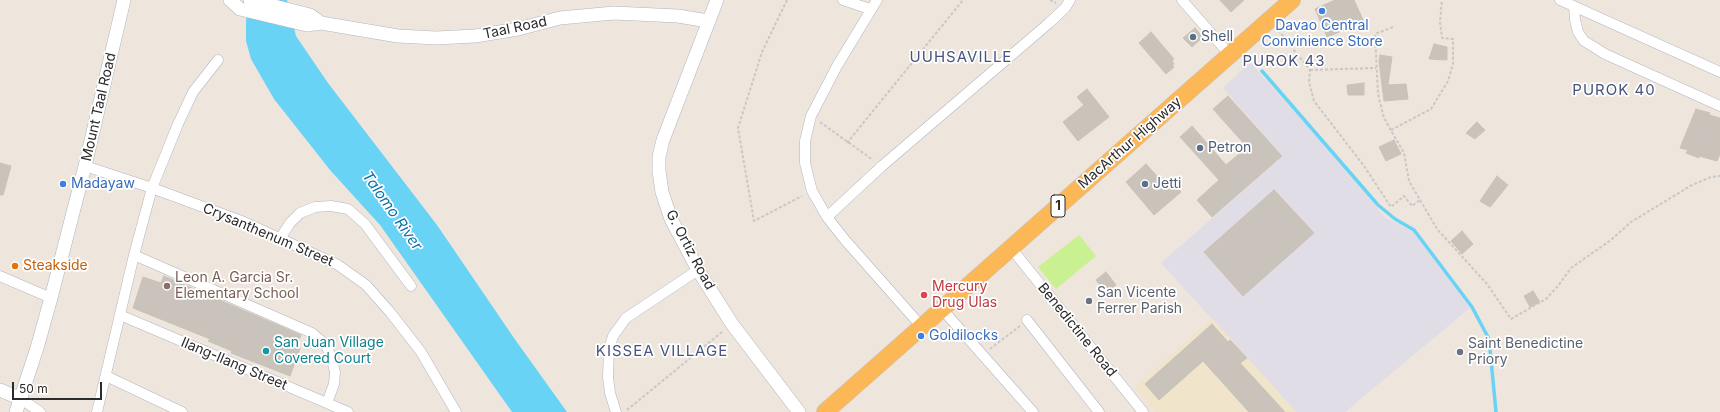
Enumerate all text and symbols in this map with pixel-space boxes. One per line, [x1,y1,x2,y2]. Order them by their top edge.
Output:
marker: Davao Central Convinience Store [1317,6,1327,16]
street label: Taal Road [482,13,548,43]
place label: Davao Central Convinience Store [1261,18,1383,50]
place label: Shell [1201,29,1233,45]
marker: Shell [1188,32,1198,42]
district label: UUHSAVILLE [910,48,1012,66]
street label: Mount Taal Road [78,51,120,163]
district label: PUROK 43 [1242,52,1326,70]
district label: PUROK 40 [1572,81,1656,99]
street label: MacArthur Highway [1075,94,1185,192]
place label: Petron [1208,140,1251,156]
marker: Petron [1195,143,1205,153]
water label: Talomo River [358,168,426,254]
place label: Madayaw [71,176,135,192]
place label: Jetti [1153,176,1181,192]
marker: Madayaw [58,179,68,189]
marker: Jetti [1140,179,1150,189]
road number: 1 [1051,195,1065,217]
street label: Crysanthenum Street [200,200,336,270]
street label: G. Ortiz Road [662,207,718,293]
place label: Steakside [23,258,88,274]
marker: Steakside [10,261,20,271]
place label: Leon A. Garcia Sr. Elementary School [175,270,299,302]
place label: Mercury Drug Ulas [932,279,997,312]
street label: Benedictine Road [1034,280,1120,380]
marker: Leon A. Garcia Sr. Elementary School [162,281,172,291]
place label: San Vicente Ferrer Parish [1097,285,1182,318]
marker: Mercury Drug Ulas [919,290,929,300]
marker: San Vicente Ferrer Parish [1084,296,1094,306]
place label: Goldilocks [929,328,998,344]
marker: Goldilocks [916,331,926,341]
street label: Ilang-Ilang Street [178,334,290,394]
place label: San Juan Village Covered Court [274,335,384,368]
place label: Saint Benedictine Priory [1468,336,1583,368]
district label: KISSEA VILLAGE [596,342,728,360]
marker: San Juan Village Covered Court [261,346,271,356]
marker: Saint Benedictine Priory [1455,347,1465,357]
scale bar [14,374,104,400]
text: 50 m [19,381,48,396]

